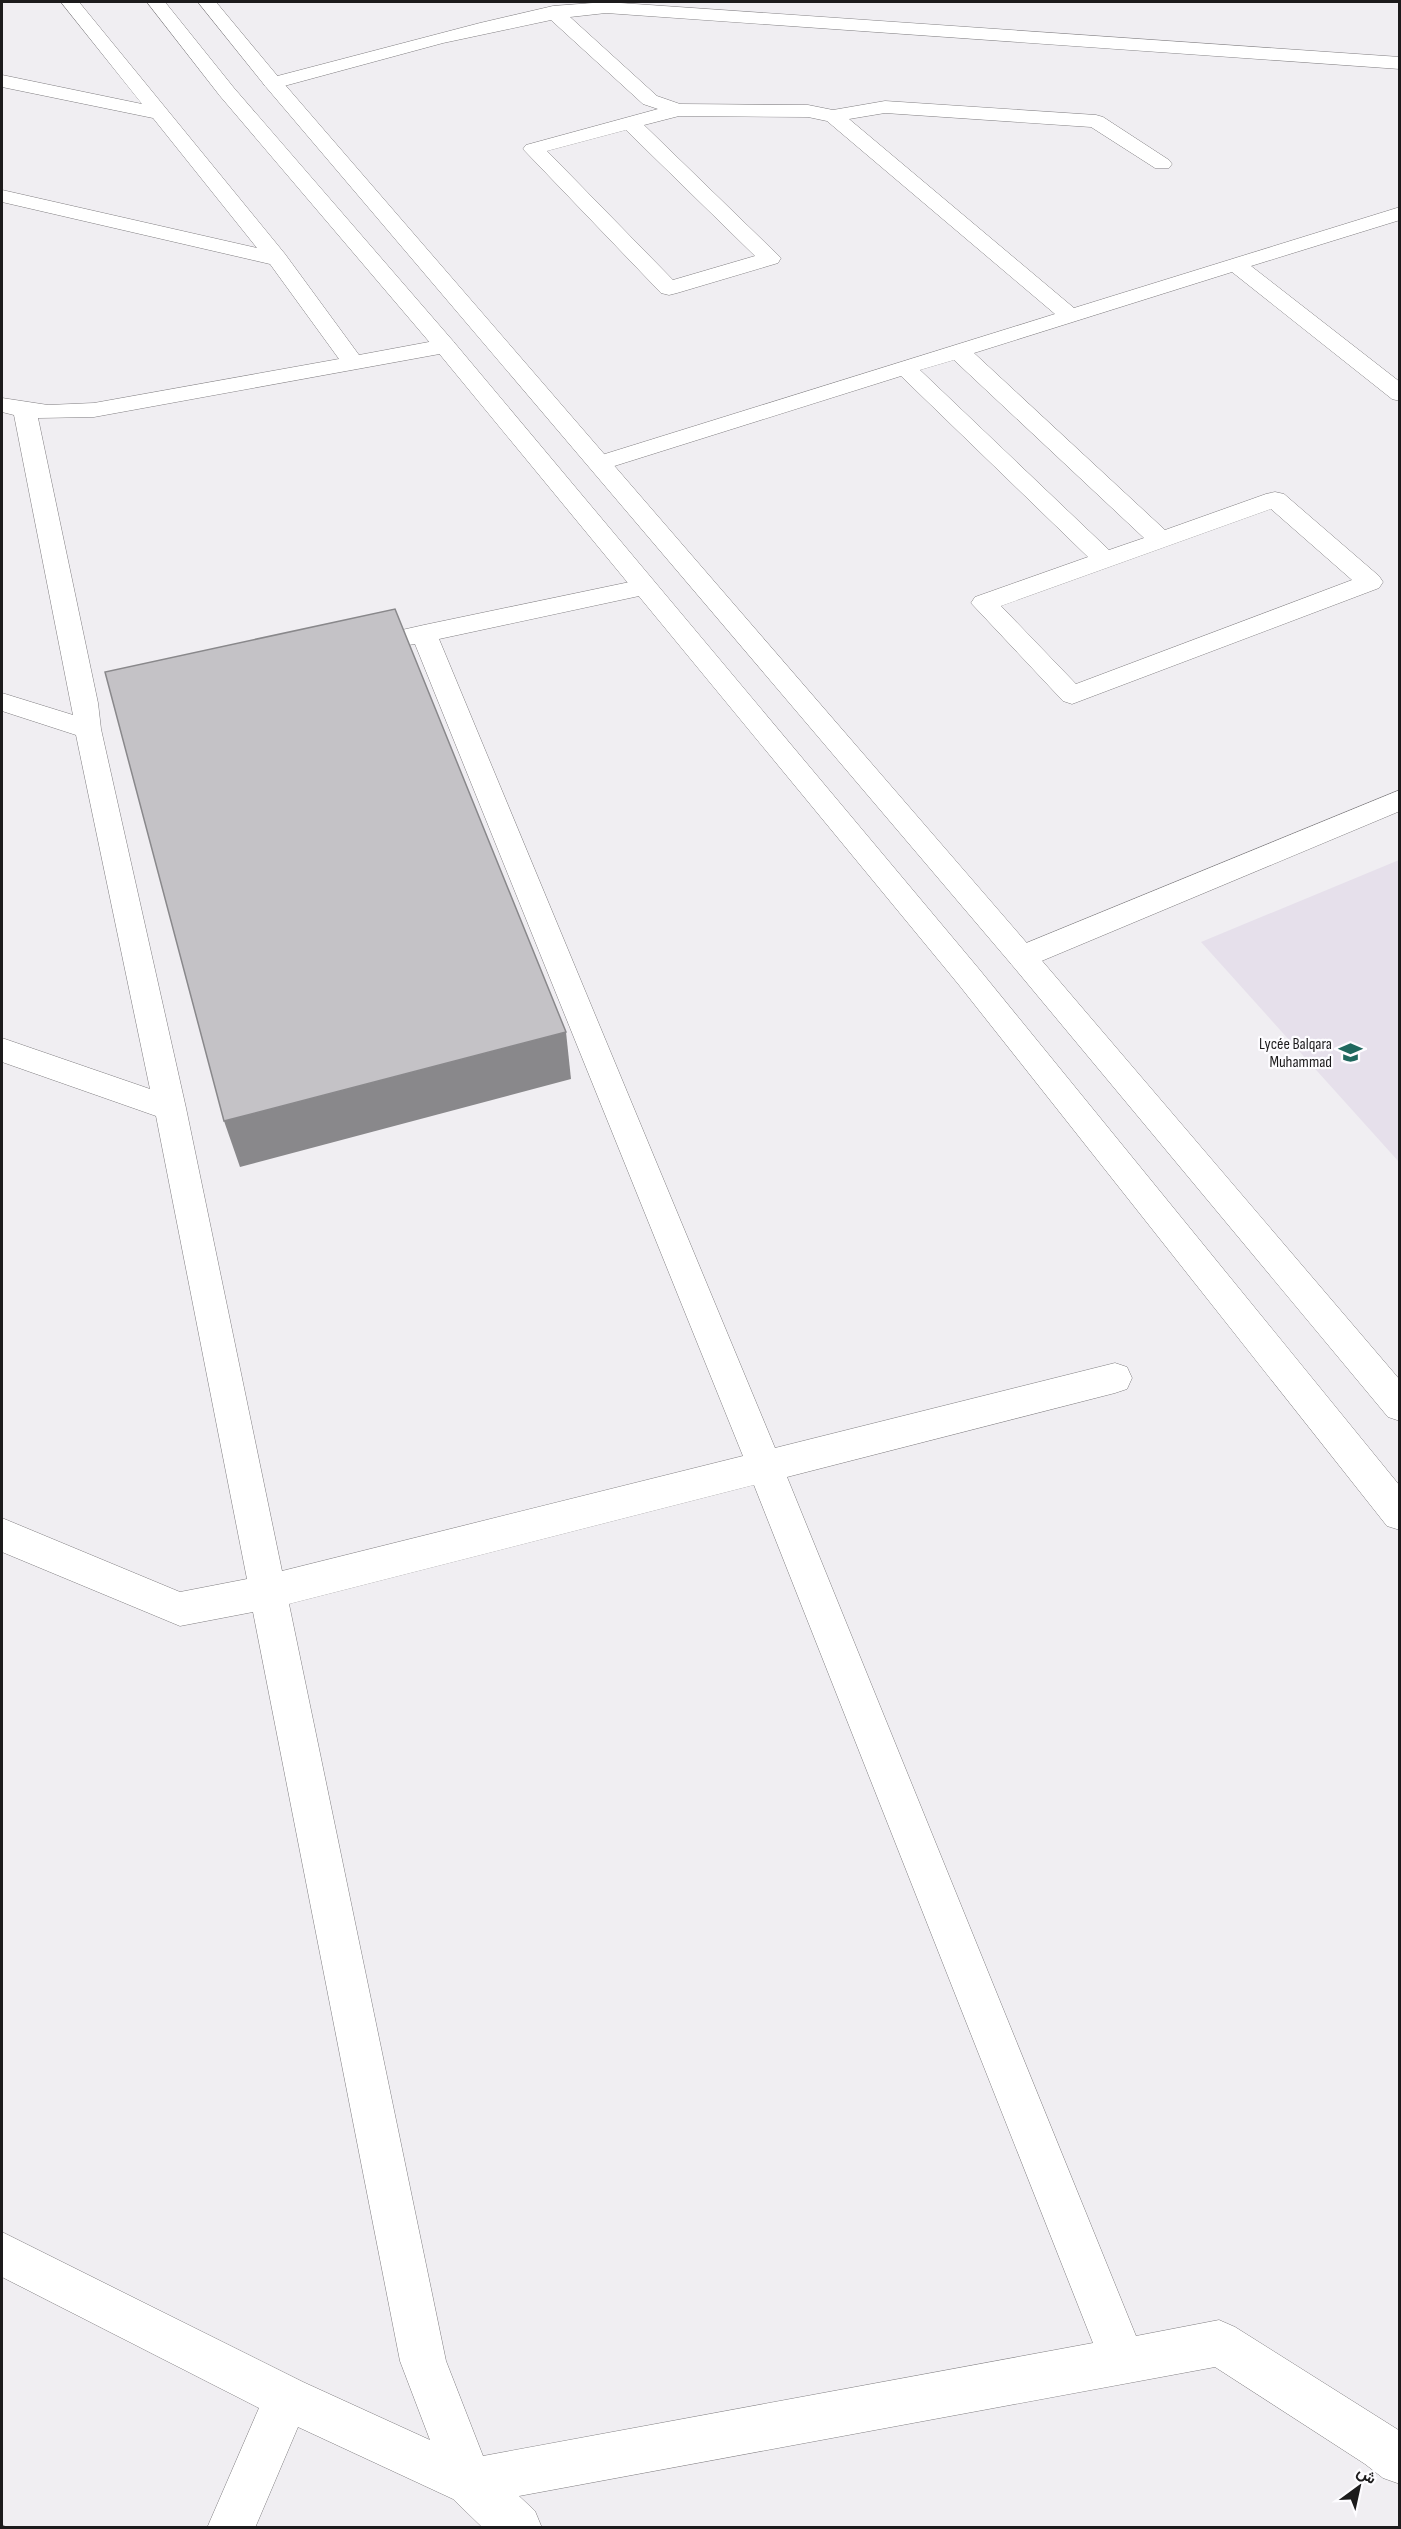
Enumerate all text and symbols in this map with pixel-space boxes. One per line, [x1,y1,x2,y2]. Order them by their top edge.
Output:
place label: Lycée Balqara Muhammad [1259,1035,1332,1072]
school or university icon: Lycée Balqara Muhammad [1337,1039,1363,1065]
north arrow [1329,2457,1389,2517]
text: ش [1353,2462,1380,2489]

